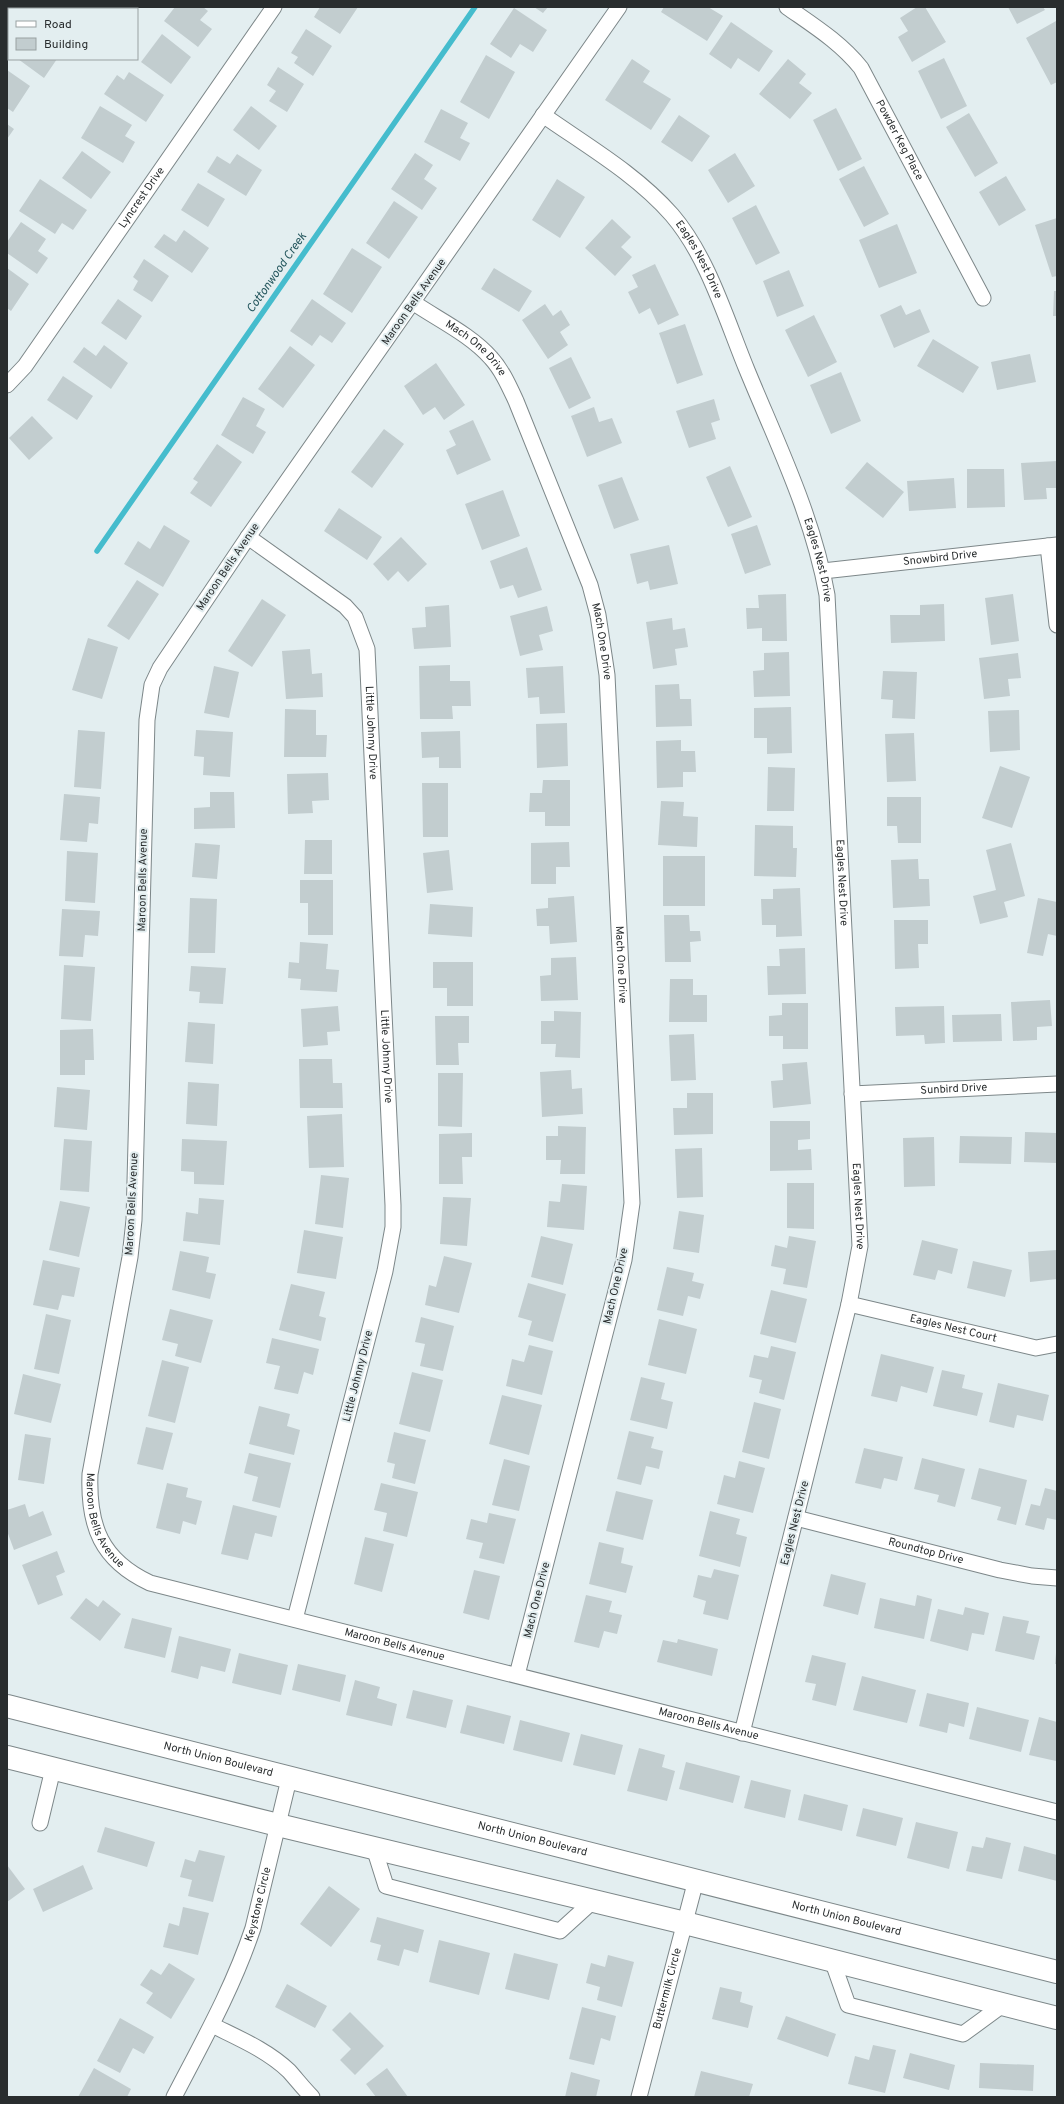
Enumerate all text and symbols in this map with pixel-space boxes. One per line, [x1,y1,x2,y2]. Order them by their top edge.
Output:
legend [8,8,138,60]
text: Road [44,17,72,33]
text: Building [44,37,88,53]
street label: Powder Keg Place [872,98,926,183]
street label: Lyncrest Drive [116,164,168,231]
street label: Eagles Nest Drive [672,218,725,301]
water label: Cottonwood Creek [243,229,311,316]
street label: Maroon Bells Avenue [379,256,449,348]
street label: Mach One Drive [443,317,509,379]
street label: Eagles Nest Drive [800,516,834,603]
street label: Maroon Bells Avenue [193,520,263,613]
street label: Snowbird Drive [902,547,978,569]
street label: Mach One Drive [588,601,614,680]
street label: Little Johnny Drive [362,686,380,780]
street label: Maroon Bells Avenue [135,828,151,931]
street label: Eagles Nest Drive [832,839,851,926]
street label: Mach One Drive [612,926,630,1004]
street label: Little Johnny Drive [377,1009,395,1104]
street label: Sunbird Drive [920,1080,988,1098]
street label: Maroon Bells Avenue [122,1152,142,1256]
street label: Eagles Nest Drive [849,1163,867,1251]
street label: Mach One Drive [600,1246,632,1325]
street label: Eagles Nest Court [908,1312,998,1345]
street label: Little Johnny Drive [340,1329,376,1423]
street label: Maroon Bells Avenue [83,1473,127,1571]
street label: Eagles Nest Drive [778,1479,812,1567]
street label: Roundtop Drive [887,1535,965,1567]
street label: Mach One Drive [521,1561,553,1639]
street label: Maroon Bells Avenue [343,1625,446,1664]
street label: Maroon Bells Avenue [657,1705,760,1743]
street label: North Union Boulevard [162,1739,275,1780]
street label: North Union Boulevard [476,1819,589,1860]
street label: Keystone Circle [242,1865,275,1944]
street label: North Union Boulevard [790,1898,903,1939]
street label: Buttermilk Circle [650,1946,685,2031]

